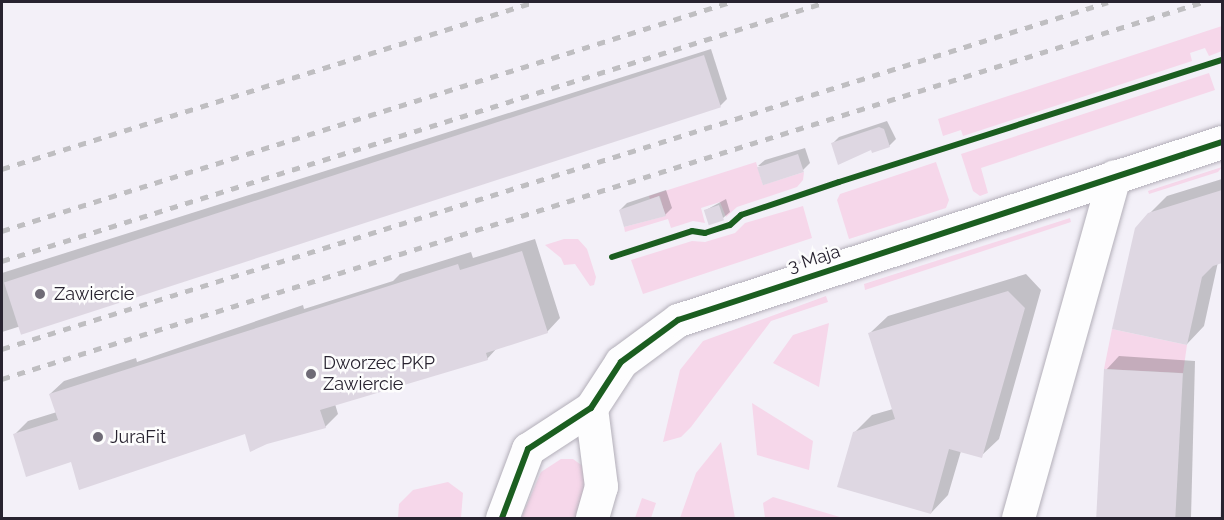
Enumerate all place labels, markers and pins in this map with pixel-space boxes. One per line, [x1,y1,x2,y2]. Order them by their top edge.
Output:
place label: Zawiercie [54,283,134,305]
marker: Zawiercie [31,285,49,303]
place label: Dworzec PKP Zawiercie [323,353,435,395]
marker: Dworzec PKP Zawiercie [304,367,318,381]
place label: JuraFit [110,426,166,448]
marker: JuraFit [91,430,105,444]

